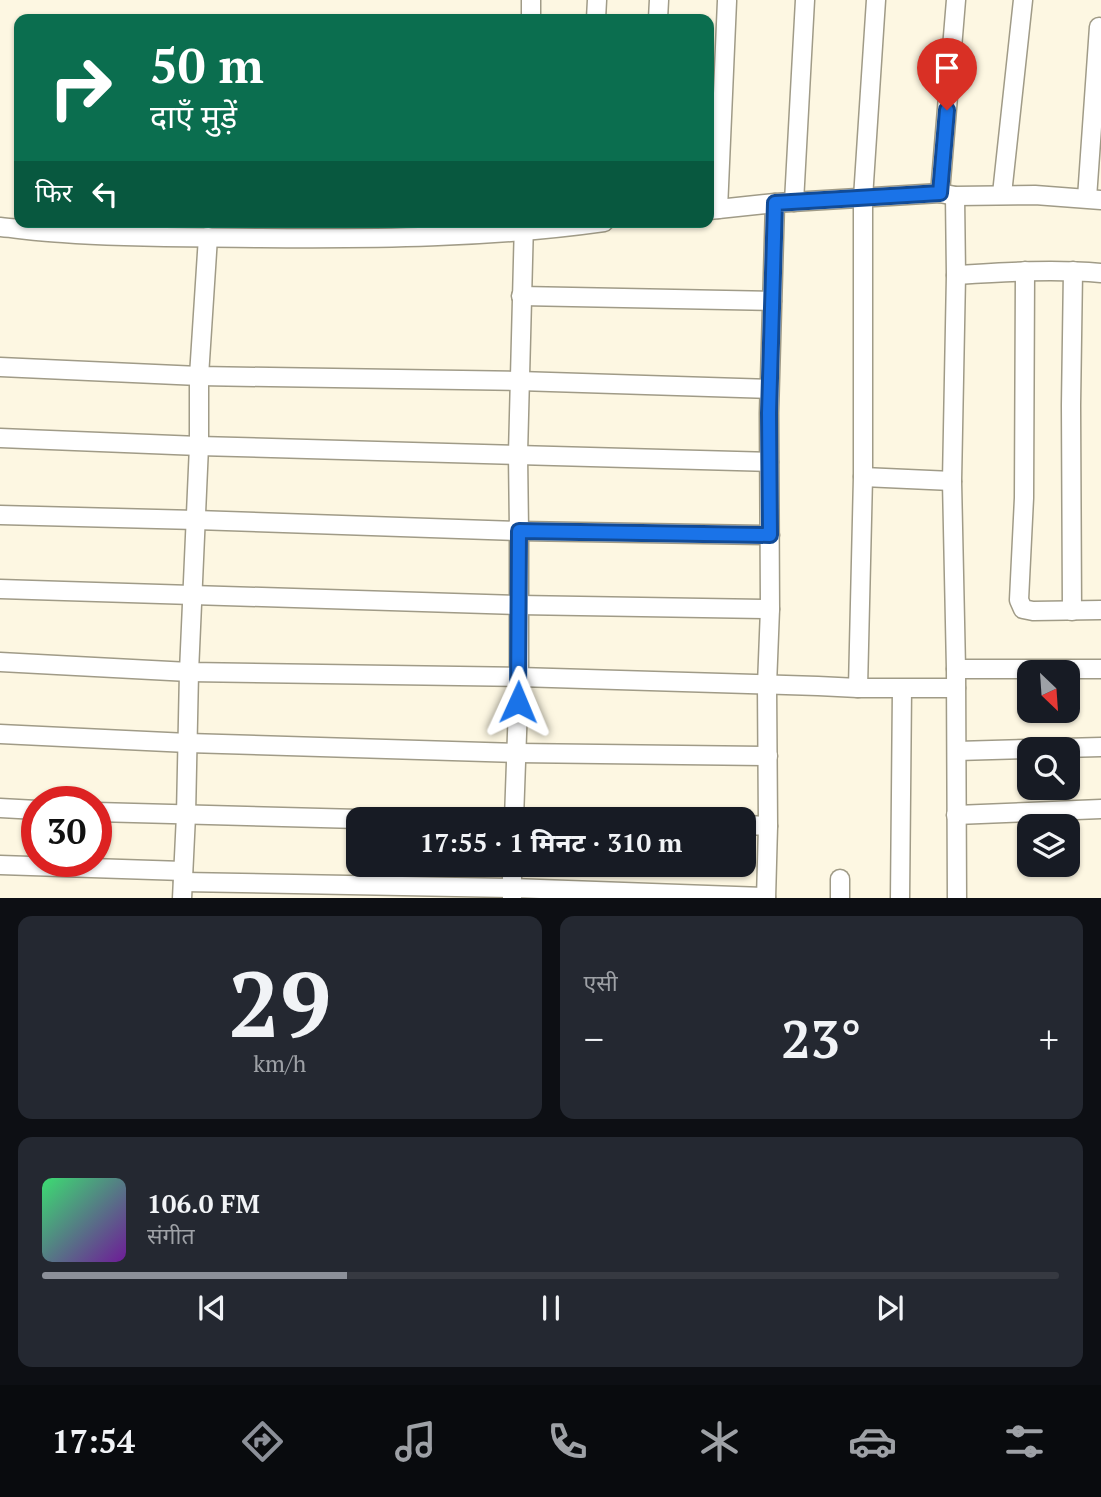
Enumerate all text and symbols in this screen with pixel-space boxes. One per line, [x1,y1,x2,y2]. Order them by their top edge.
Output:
text: 50 m [150,32,264,97]
pin [917,38,977,110]
icon: right [35,42,126,133]
icon: arrive [928,49,966,87]
text: दाएँ मुड़ें [150,95,237,137]
text: फिर [35,175,72,209]
icon: left [86,175,124,213]
north arrow [1017,660,1080,723]
map controls [1017,660,1080,877]
position arrow [481,665,555,739]
button: search [1017,737,1080,800]
speed limit sign: 30 [21,786,112,877]
button: layers [1017,814,1080,877]
text: 17:55 · 1 मिनट · 310 m [420,825,682,859]
text: 29 [228,942,331,1063]
text: एसी [584,967,618,998]
text: 23° [781,1004,861,1073]
text: − [584,1014,604,1064]
text: + [1039,1014,1059,1064]
text: km/h [253,1048,306,1079]
text: 106.0 FM [147,1186,260,1220]
text: संगीत [147,1220,195,1251]
icon: previous [193,1289,231,1327]
icon: pause [532,1289,570,1327]
icon: next [871,1289,909,1327]
icon: directions [238,1417,287,1466]
icon: music [391,1417,440,1466]
icon: phone [543,1417,592,1466]
icon: climate [695,1417,744,1466]
icon: car [848,1417,897,1466]
icon: filters [1000,1417,1049,1466]
text: 17:54 [52,1420,135,1462]

